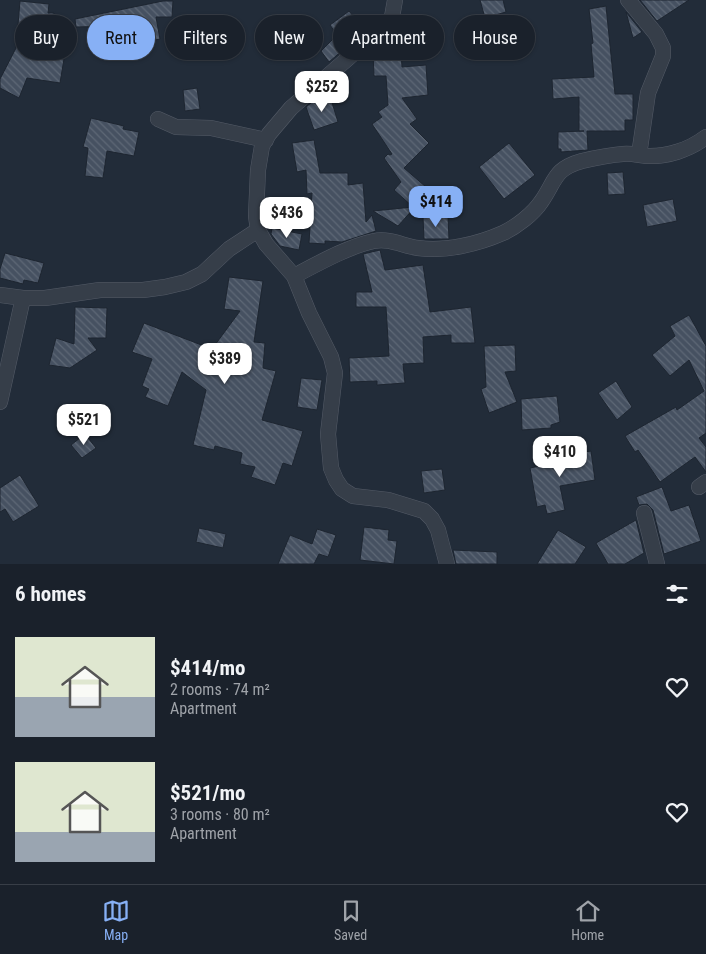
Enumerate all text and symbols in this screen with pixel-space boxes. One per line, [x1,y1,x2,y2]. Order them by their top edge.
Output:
chip: Buy [15,15,77,60]
chip: Rent [87,15,155,60]
chip: Filters [165,15,245,60]
chip: New [255,15,323,60]
chip: Apartment [333,15,444,60]
chip: House [454,15,535,60]
pin: $252 [292,70,352,113]
text: $252 [306,77,338,96]
pin: $414 [406,186,466,228]
text: $414 [420,192,452,211]
pin: $436 [257,196,317,239]
text: $436 [271,203,303,222]
pin: $389 [195,342,255,385]
text: $389 [209,349,241,368]
pin: $521 [54,404,114,446]
text: $521 [68,410,100,429]
pin: $410 [530,436,590,478]
text: $410 [544,442,576,461]
icon: filters [663,580,691,608]
text: 6 homes [15,582,86,606]
text: $414/mo [170,656,245,680]
icon: home [55,657,115,717]
icon: heart [663,673,691,701]
text: 2 rooms · 74 m² [170,680,270,699]
text: Apartment [170,699,237,718]
text: $521/mo [170,781,245,805]
icon: home [55,782,115,842]
icon: heart [663,798,691,826]
text: 3 rooms · 80 m² [170,805,270,824]
text: Apartment [170,824,237,843]
tab: Map [102,897,130,943]
tab: Saved [334,897,367,943]
tab: Home [571,897,604,943]

